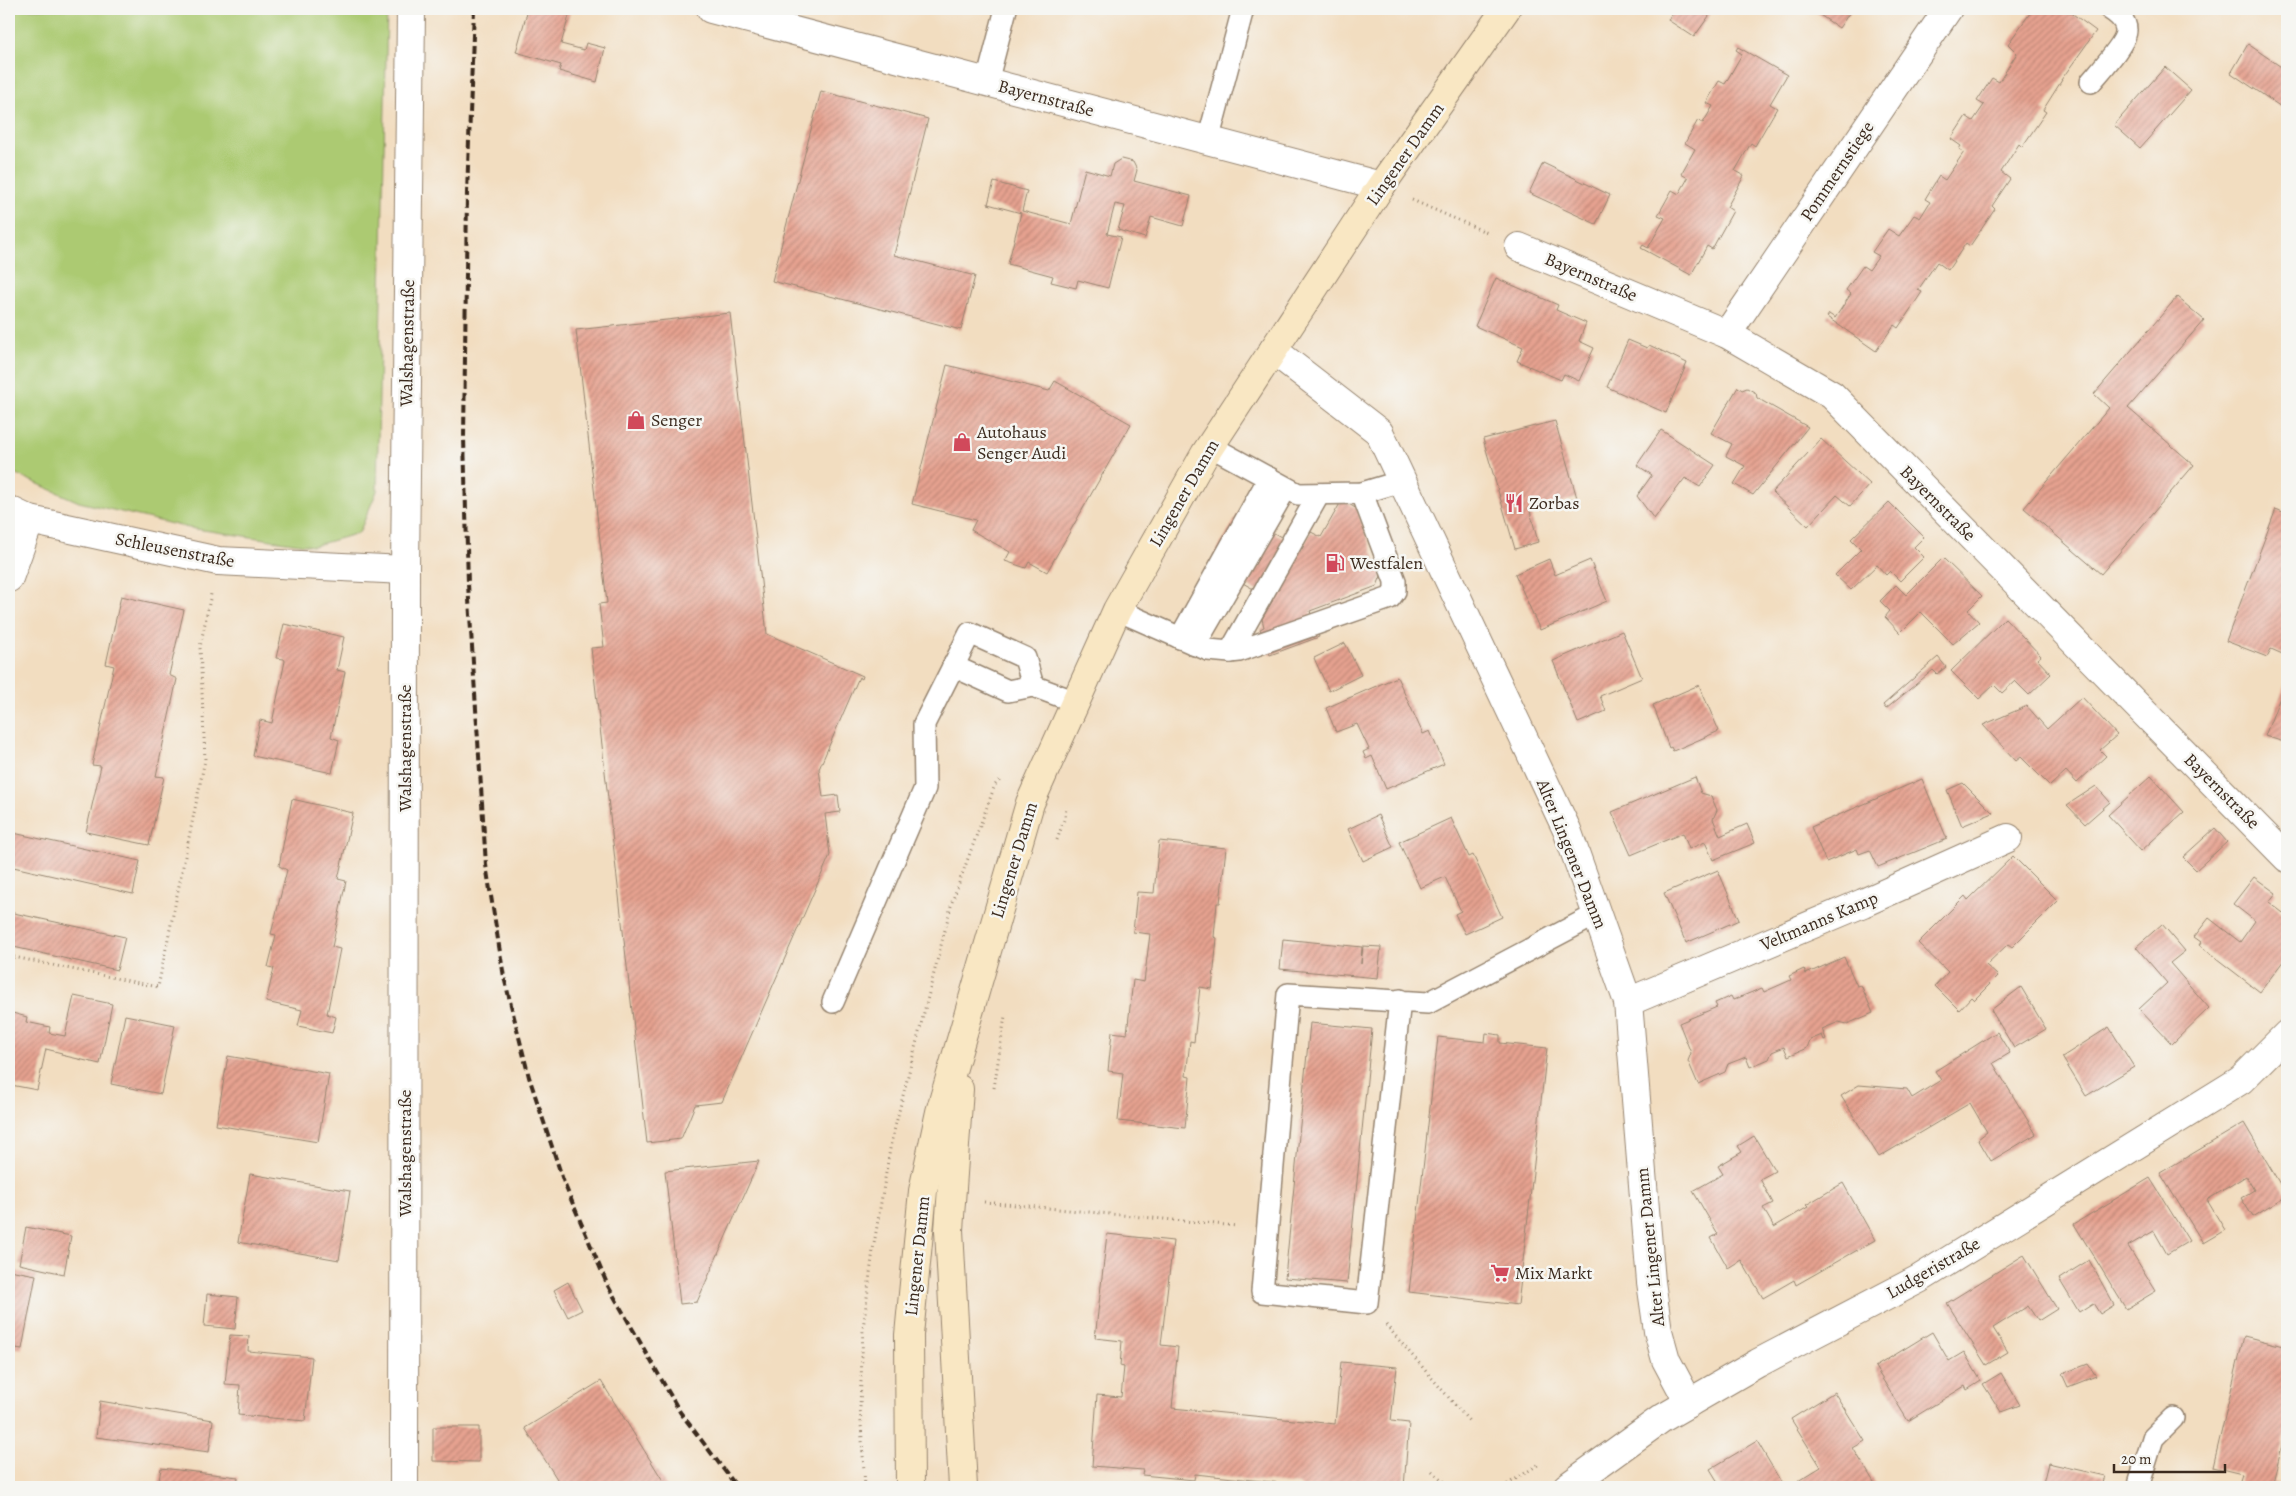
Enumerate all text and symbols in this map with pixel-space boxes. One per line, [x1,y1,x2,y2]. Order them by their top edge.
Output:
street label: Bayernstraße [995,74,1097,122]
street label: Lingener Damm [1361,98,1449,210]
street label: Pommernstiege [1795,116,1879,226]
street label: Bayernstraße [1541,247,1641,307]
street label: Walshagenstraße [394,279,420,408]
place label: Senger [651,408,702,432]
shop icon: Senger [625,409,647,431]
place label: Autohaus Senger Audi [976,420,1066,465]
shop icon: Autohaus Senger Audi [951,431,973,453]
street label: Lingener Damm [1143,435,1225,551]
street label: Bayernstraße [1895,460,1981,546]
place label: Zorbas [1529,491,1580,515]
restaurant icon: Zorbas [1503,492,1525,514]
street label: Schleusenstraße [113,527,237,573]
place label: Westfalen [1349,551,1423,575]
fuel station icon: Westfalen [1324,552,1346,574]
street label: Walshagenstraße [393,684,417,813]
street label: Bayernstraße [2179,748,2265,834]
street label: Alter Lingener Damm [1531,775,1613,932]
street label: Lingener Damm [985,799,1043,921]
street label: Veltmanns Kamp [1755,885,1882,957]
street label: Walshagenstraße [393,1089,417,1218]
street label: Alter Lingener Damm [1630,1166,1670,1329]
street label: Lingener Damm [899,1195,935,1317]
street label: Ludgeristraße [1882,1231,1984,1305]
place label: Mix Markt [1515,1261,1593,1285]
supermarket icon: Mix Markt [1489,1262,1511,1284]
scale bar [2114,1441,2225,1473]
text: 20 m [2121,1449,2152,1469]

